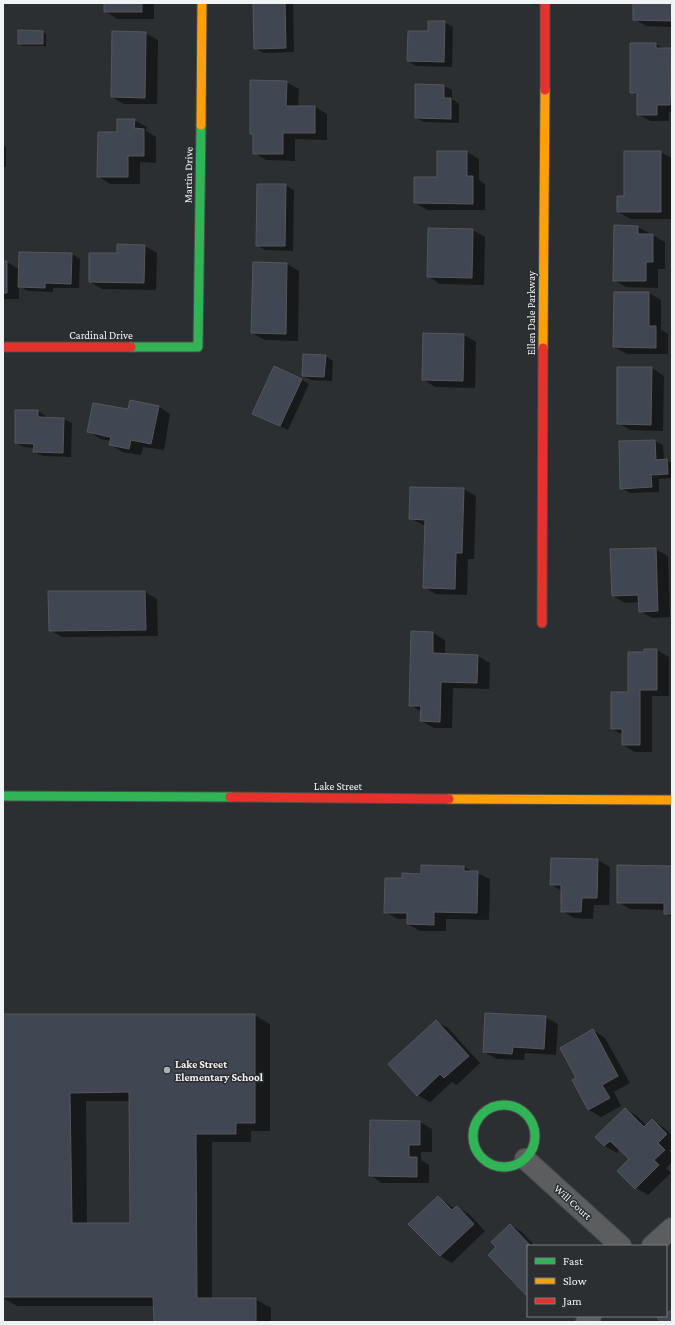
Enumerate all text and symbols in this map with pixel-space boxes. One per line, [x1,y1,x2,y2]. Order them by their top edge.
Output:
street label: Martin Drive [182,146,194,203]
street label: Ellen Dale Parkway [525,270,538,355]
street label: Cardinal Drive [69,329,133,341]
street label: Lake Street [314,780,363,792]
place label: Lake Street Elementary School [175,1058,264,1083]
marker: Lake Street Elementary School [162,1065,172,1075]
street label: Will Court [552,1182,594,1222]
legend [527,1245,667,1317]
text: Fast [563,1254,584,1268]
text: Slow [563,1274,587,1288]
text: Jam [562,1294,582,1308]

